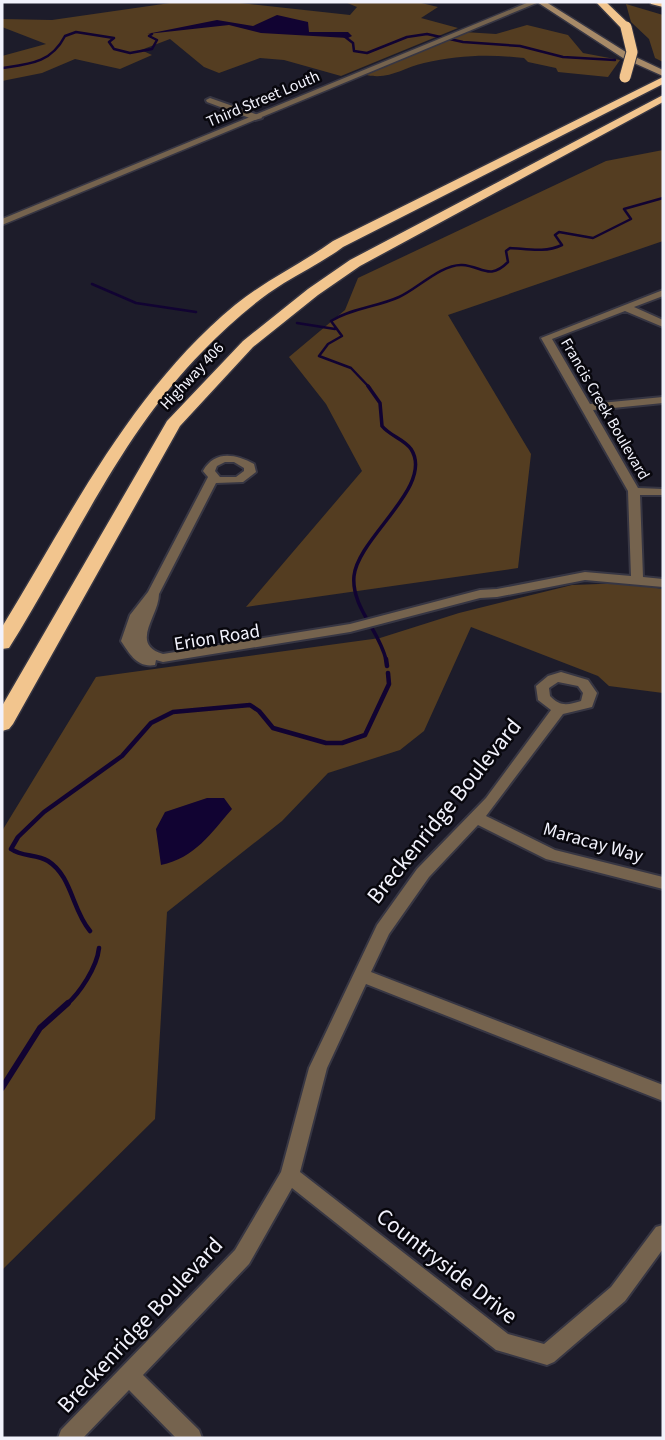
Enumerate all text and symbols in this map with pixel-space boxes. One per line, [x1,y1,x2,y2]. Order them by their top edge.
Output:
street label: Third Street Louth [203,65,323,133]
street label: Francis Creek Boulevard [555,334,655,484]
street label: Highway 406 [155,337,229,415]
street label: Erion Road [172,618,262,658]
street label: Breckenridge Boulevard [359,711,529,911]
street label: Maracay Way [540,816,646,870]
street label: Countryside Drive [369,1200,525,1332]
street label: Breckenridge Boulevard [49,1230,231,1420]

